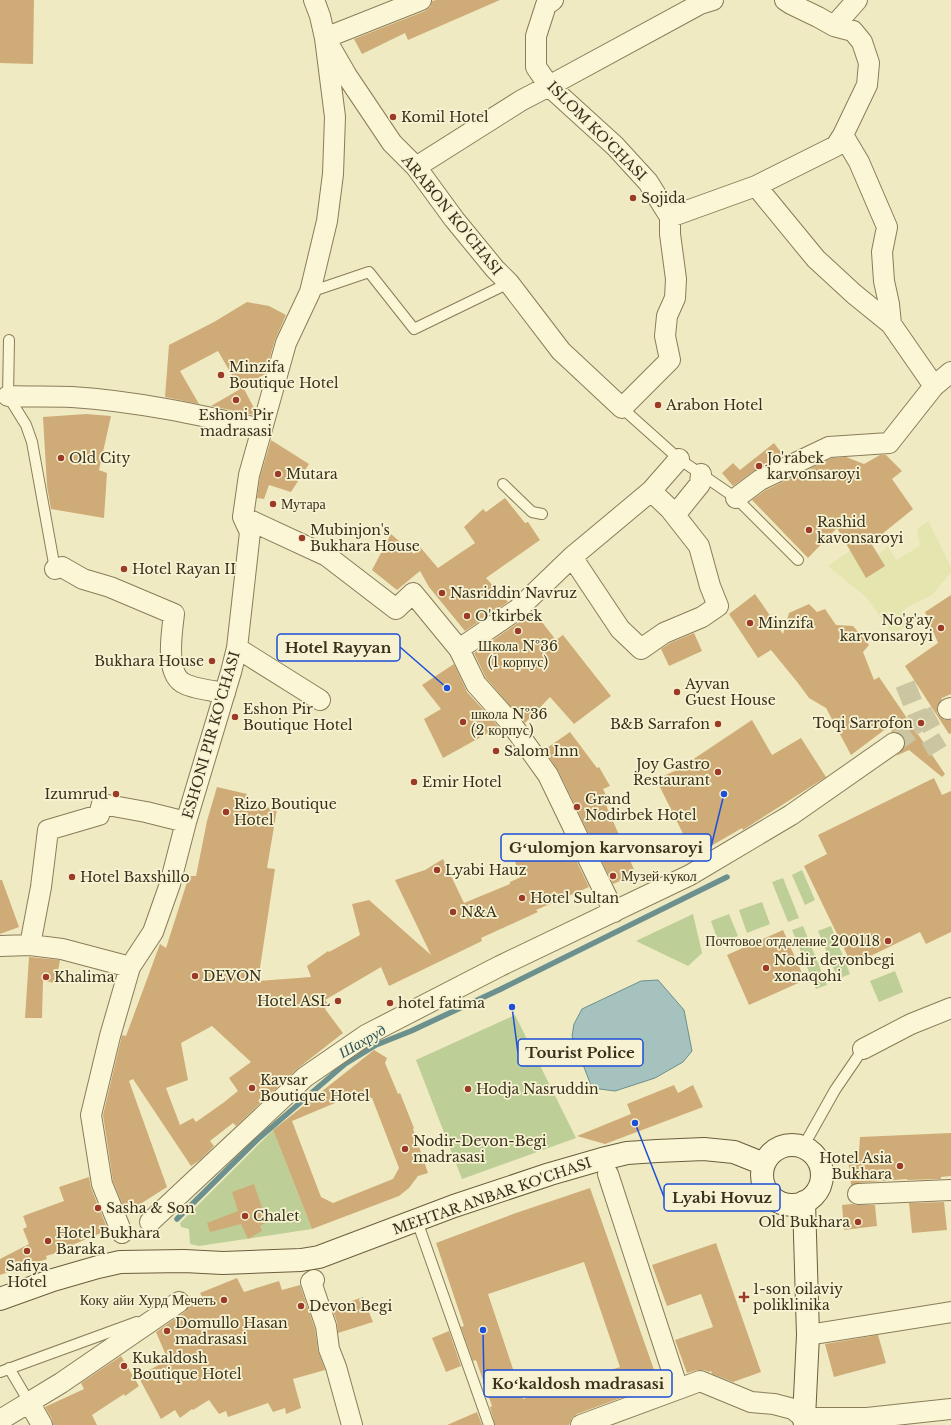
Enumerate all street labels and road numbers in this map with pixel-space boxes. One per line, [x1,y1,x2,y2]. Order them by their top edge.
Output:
street label: ISLOM KO'CHASI [543,77,651,185]
street label: ARABON KO'CHASI [397,151,506,279]
street label: ESHONI PIR KO'CHASI [178,649,244,821]
street label: MEHTAR ANBAR KO'CHASI [390,1153,594,1239]

